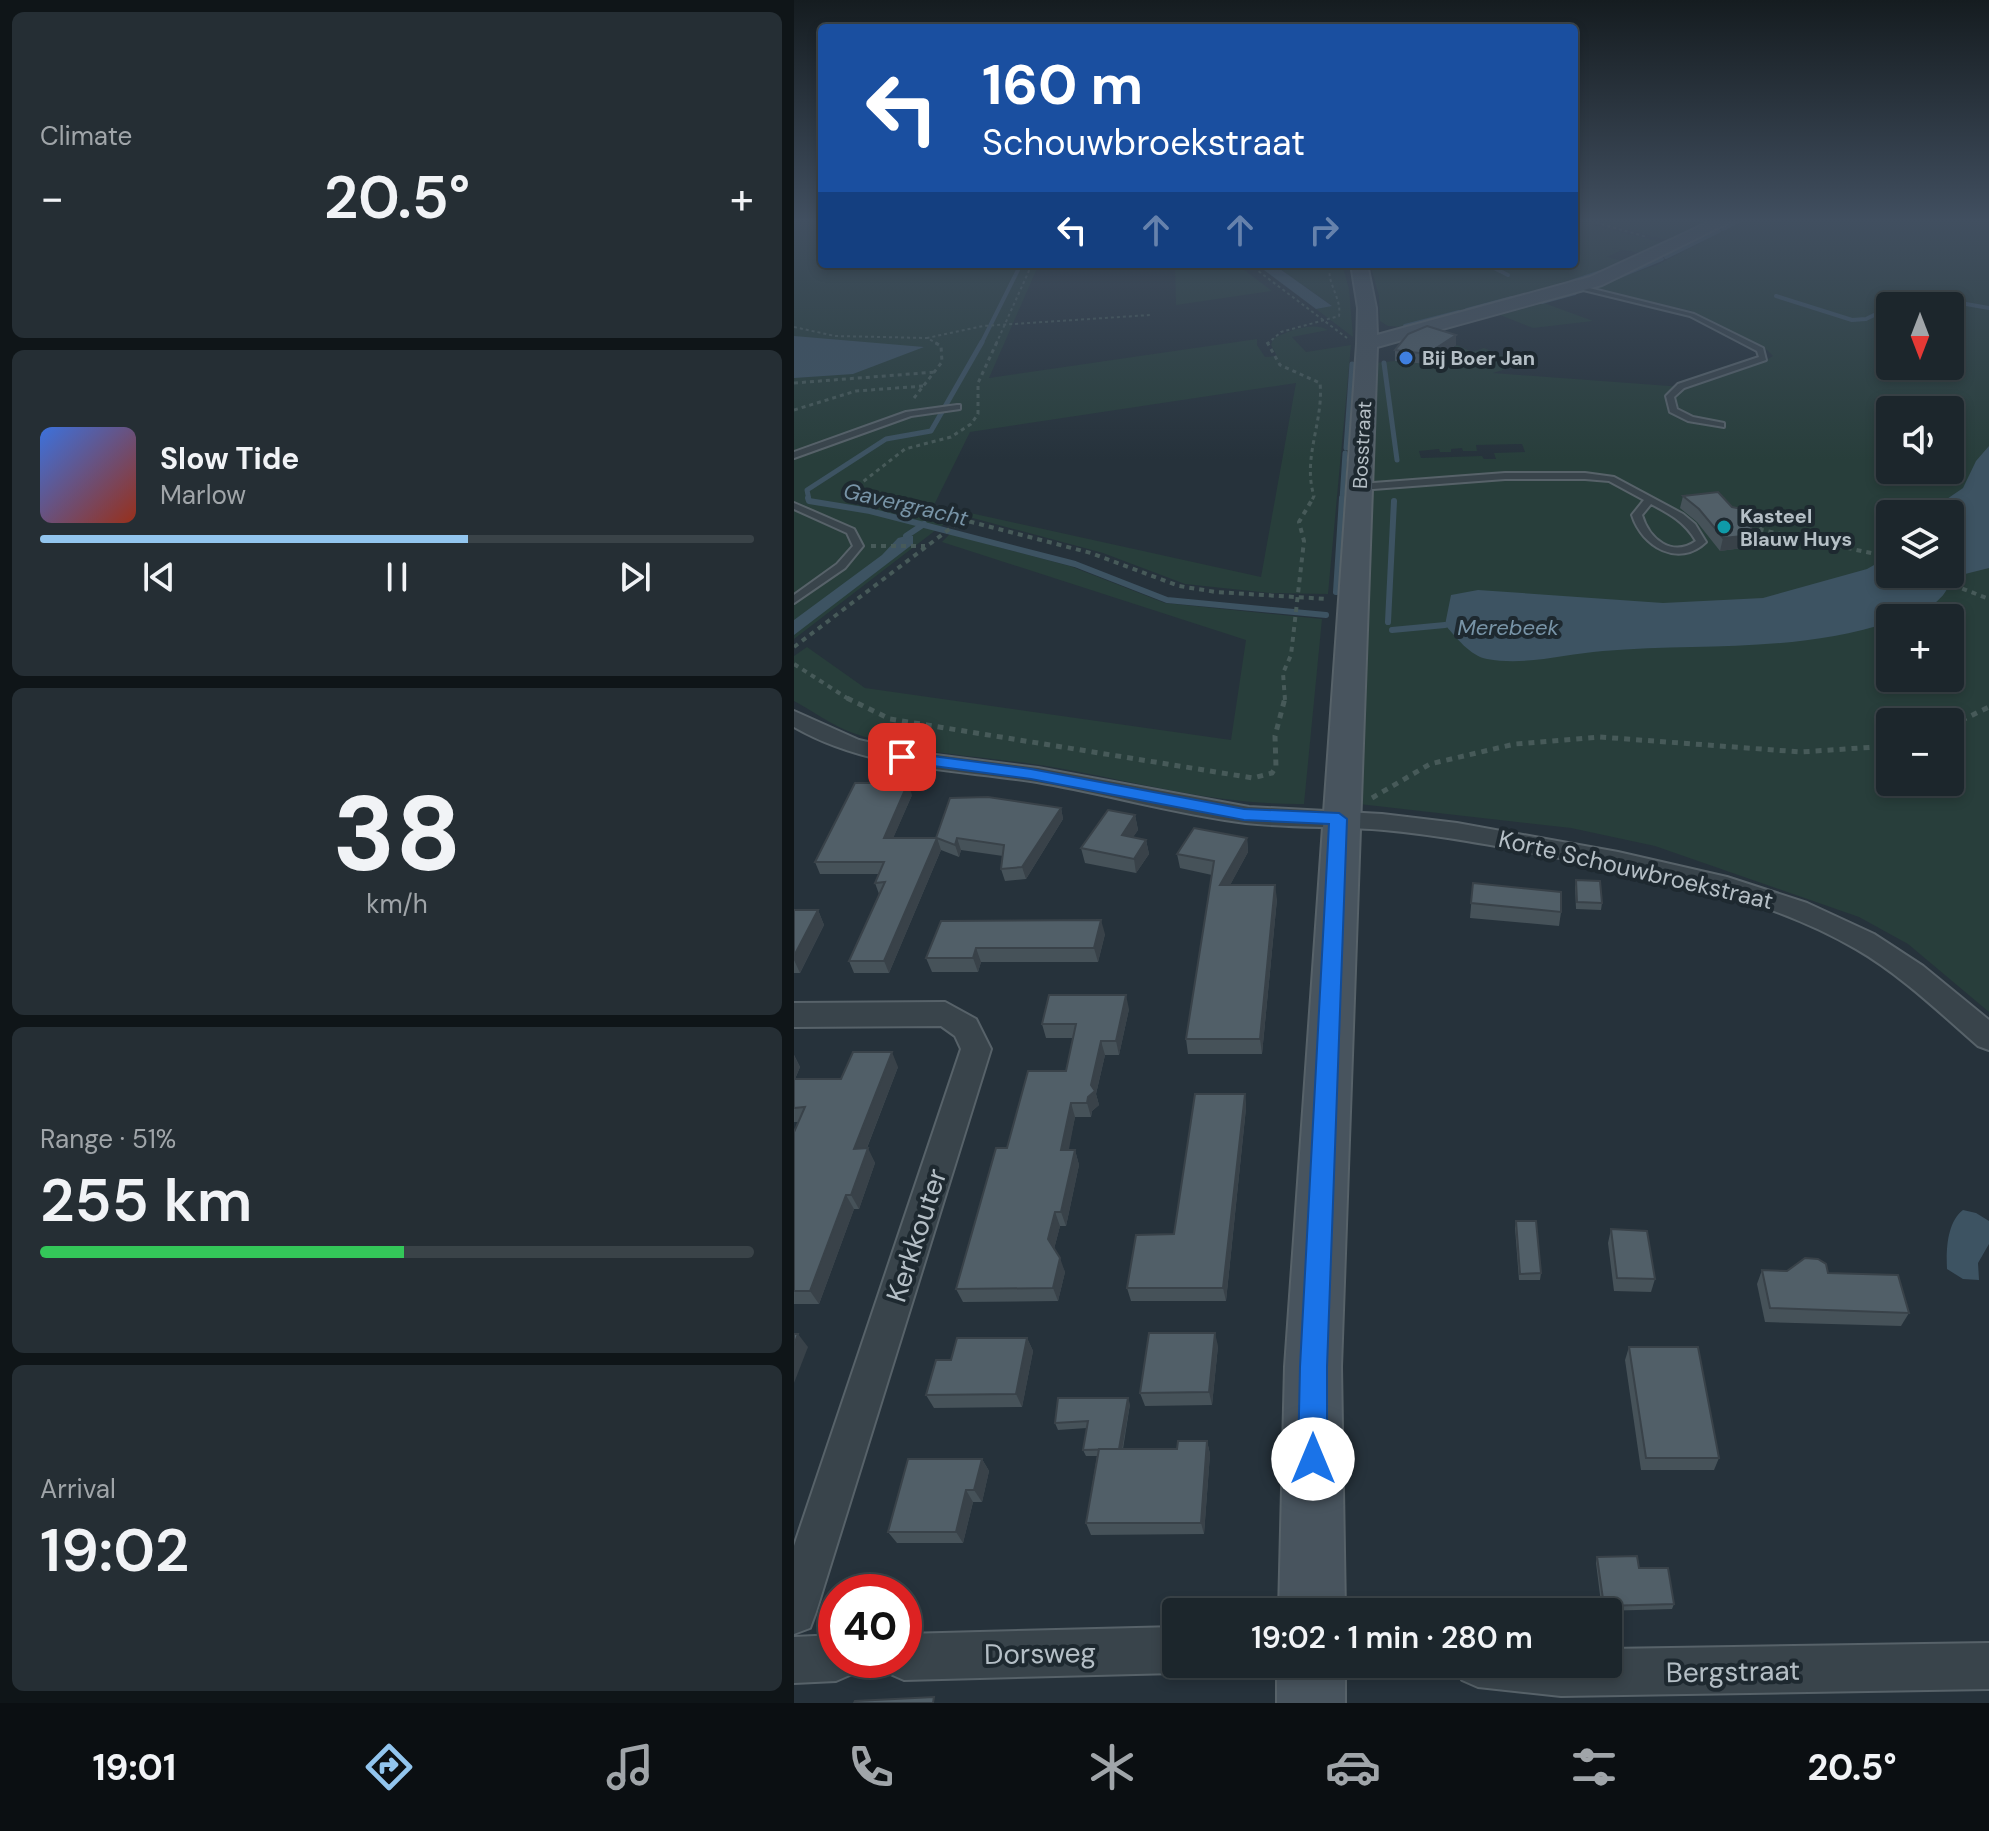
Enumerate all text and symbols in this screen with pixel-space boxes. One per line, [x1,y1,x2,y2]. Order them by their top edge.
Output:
text: 160 m [982,48,1143,121]
icon: left [850,56,954,160]
text: Climate [40,119,132,153]
text: Schouwbroekstraat [982,119,1305,166]
text: 20.5° [324,158,470,237]
text: − [40,169,64,227]
text: + [730,169,754,227]
icon: left [1050,208,1094,252]
icon: ahead [1134,208,1178,252]
icon: ahead [1218,208,1262,252]
icon: right [1302,208,1346,252]
north arrow [1876,292,1964,380]
map controls [1876,292,1964,796]
place label: Bij Boer Jan [1422,345,1535,371]
marker: Bij Boer Jan [1397,349,1415,367]
button: sound [1876,396,1964,484]
street label: Bosstraat [1347,400,1377,490]
text: Slow Tide [160,439,299,478]
water label: Gavergracht [841,476,971,533]
text: Marlow [160,478,246,512]
button: layers [1876,500,1964,588]
place label: Kasteel Blauw Huys [1740,503,1852,552]
marker: Kasteel Blauw Huys [1715,518,1733,536]
icon: previous [137,555,181,599]
icon: pause [375,555,419,599]
icon: next [613,555,657,599]
button: + [1876,604,1964,692]
water label: Merebeek [1457,613,1559,642]
button: − [1876,708,1964,796]
pin [868,723,936,791]
icon: arrive [880,735,924,779]
text: 38 [333,767,461,902]
street label: Korte Schouwbroekstraat [1496,823,1776,916]
text: km/h [366,887,428,921]
text: Range · 51% [40,1122,176,1156]
text: 255 km [40,1161,252,1240]
street label: Kerkkouter [877,1164,955,1307]
position arrow [1271,1417,1355,1501]
text: Arrival [40,1472,116,1506]
text: 19:02 [40,1511,189,1590]
speed limit sign: 40 [818,1574,922,1678]
text: 19:02 · 1 min · 280 m [1251,1618,1533,1657]
street label: Dorsweg [984,1634,1096,1673]
street label: Bergstraat [1666,1652,1800,1691]
icon: directions [361,1739,417,1795]
icon: music [602,1739,658,1795]
icon: phone [843,1739,899,1795]
icon: climate [1084,1739,1140,1795]
icon: car [1325,1739,1381,1795]
icon: filters [1566,1739,1622,1795]
text: 19:01 [93,1744,176,1791]
text: 20.5° [1807,1744,1896,1791]

